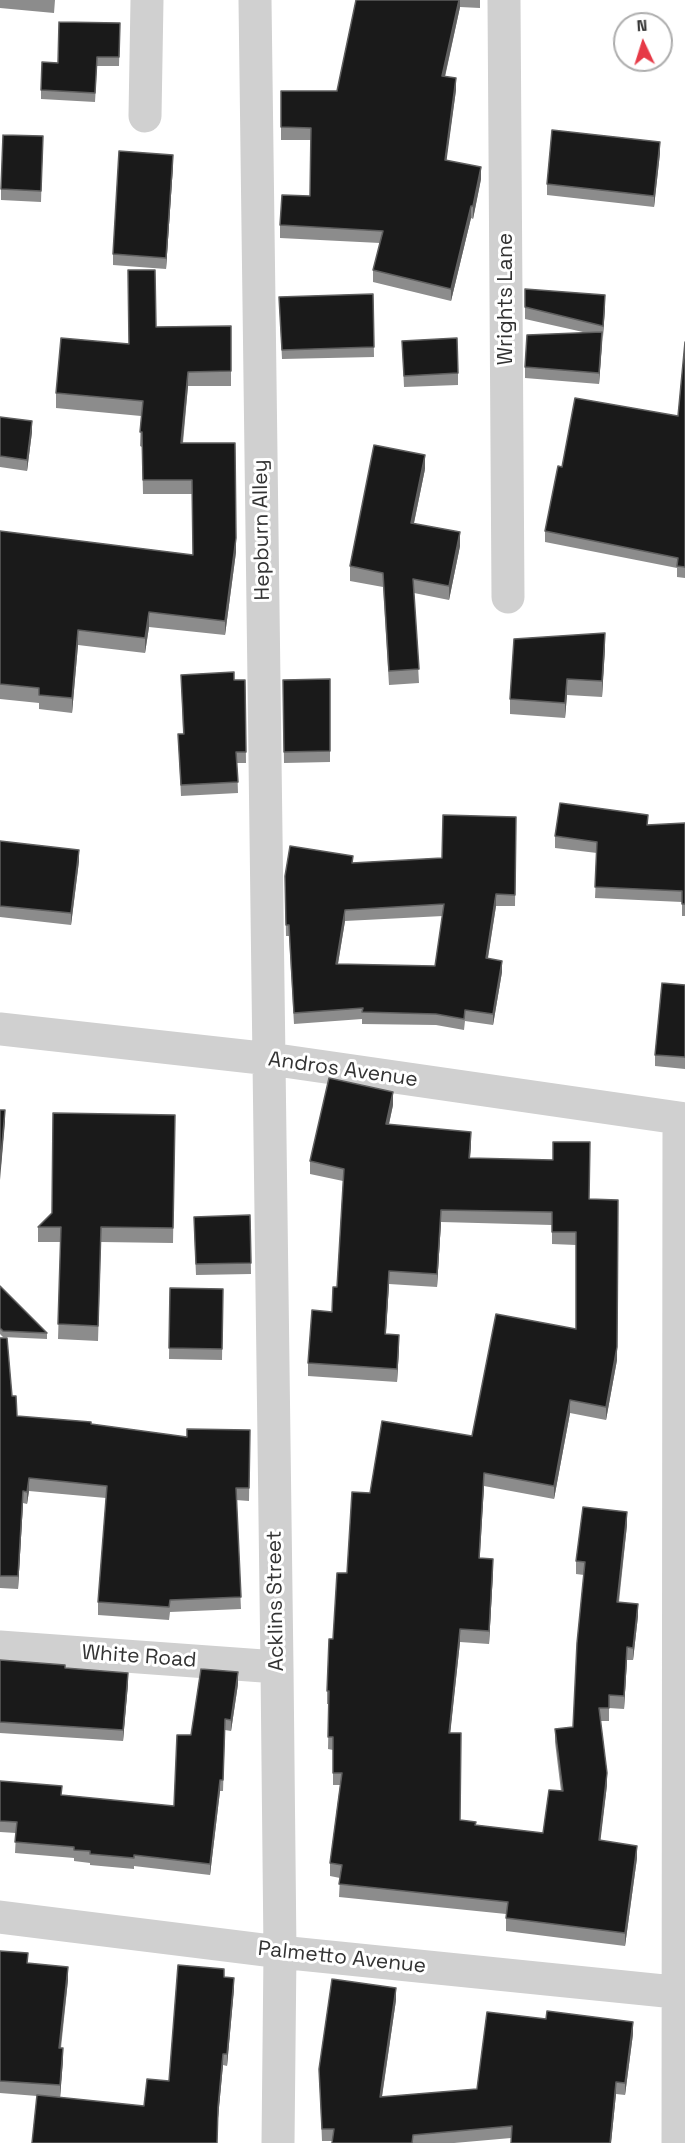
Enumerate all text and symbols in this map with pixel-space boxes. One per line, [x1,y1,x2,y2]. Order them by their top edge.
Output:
north arrow [613,12,673,72]
text: N [636,15,648,36]
street label: Wrights Lane [493,233,519,365]
street label: Hepburn Alley [248,459,276,601]
street label: Andros Avenue [267,1047,419,1093]
street label: Acklins Street [262,1530,290,1672]
street label: White Road [81,1640,197,1674]
street label: Palmetto Avenue [257,1937,427,1979]

